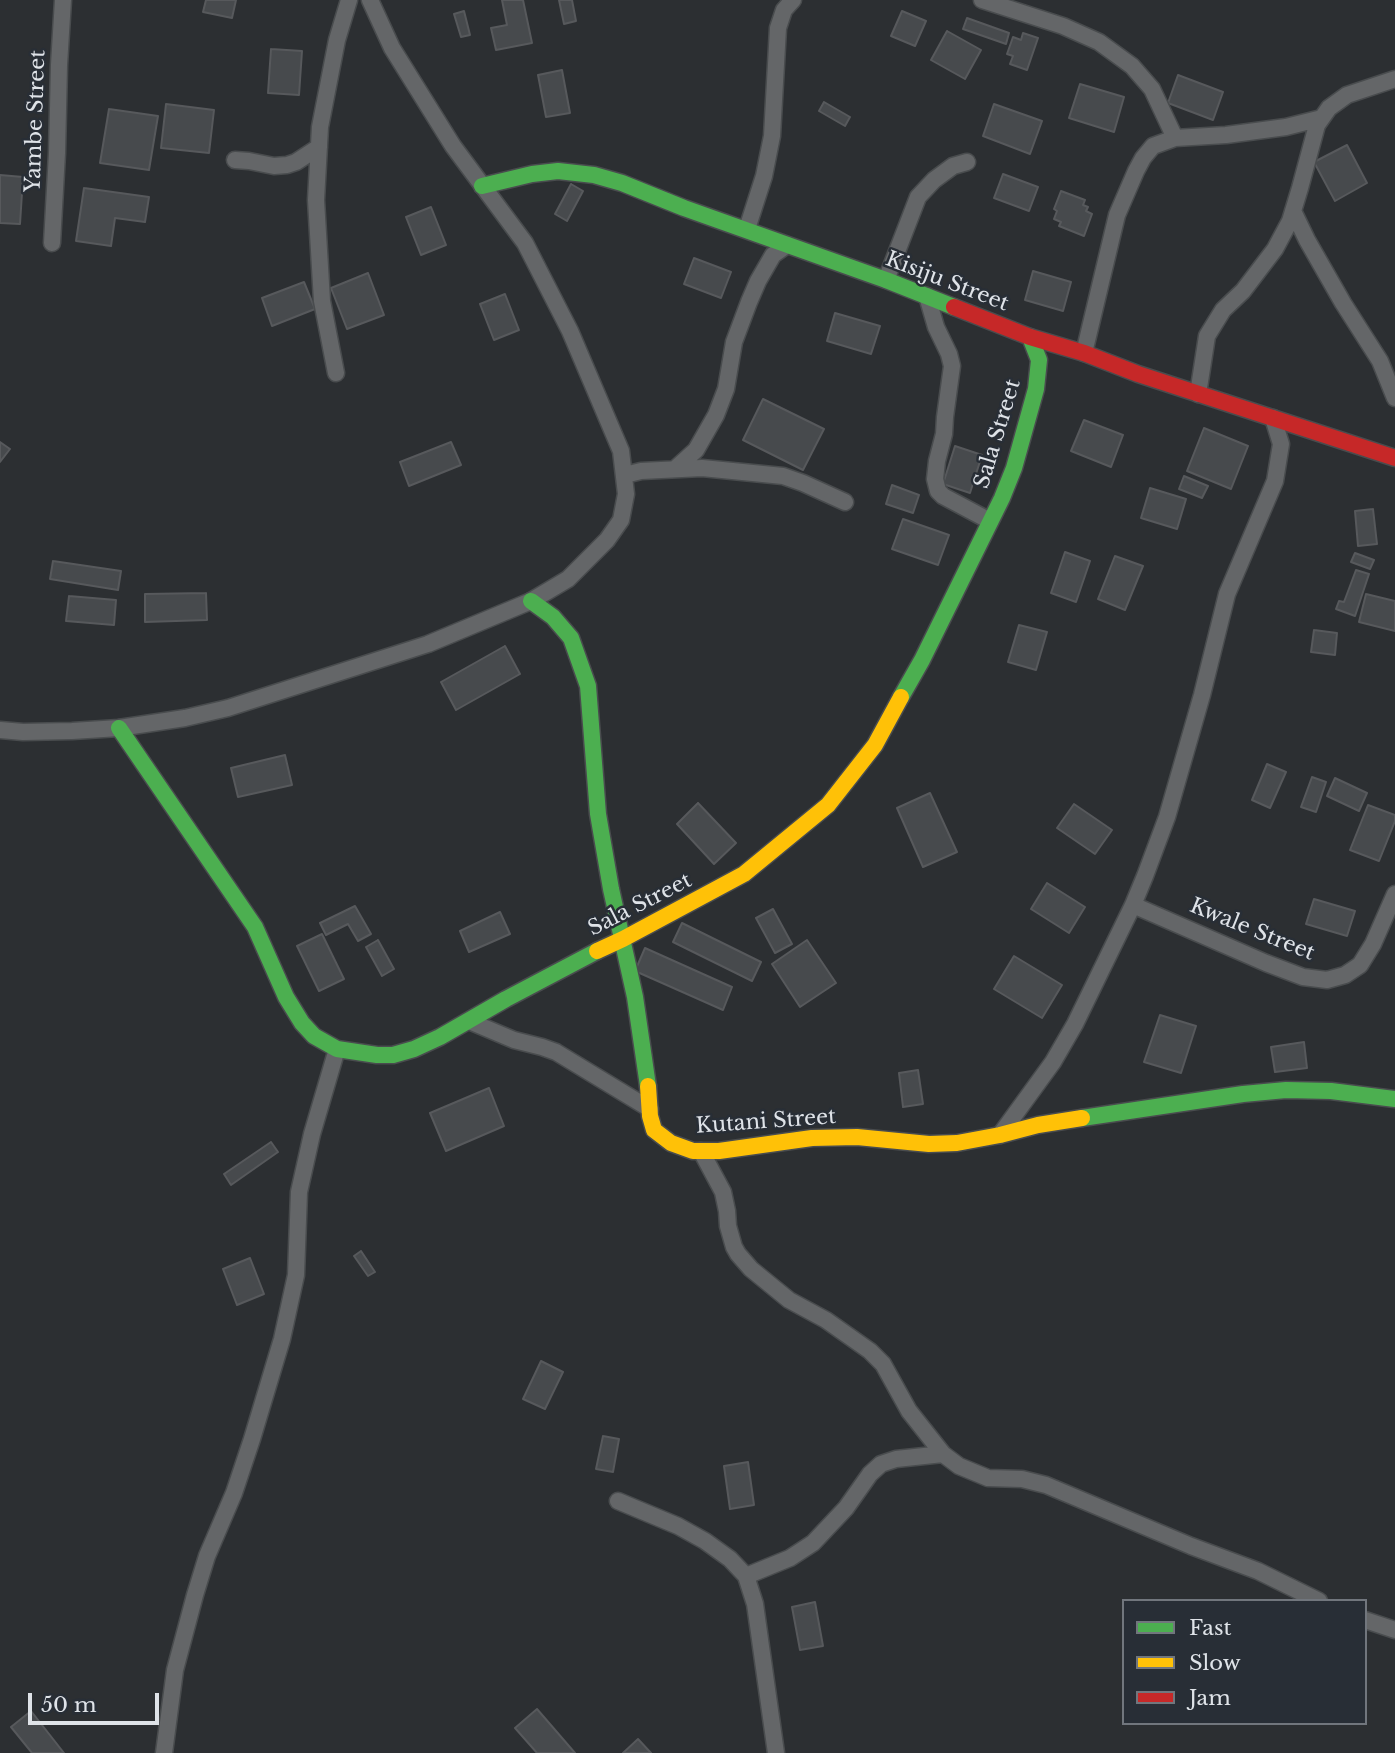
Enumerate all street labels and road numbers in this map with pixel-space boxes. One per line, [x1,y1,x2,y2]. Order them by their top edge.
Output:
street label: Yambe Street [21,49,51,193]
street label: Kisiju Street [882,247,1012,317]
street label: Sala Street [969,376,1027,492]
street label: Sala Street [584,868,696,942]
street label: Kwale Street [1186,894,1318,966]
street label: Kutani Street [695,1105,837,1139]

